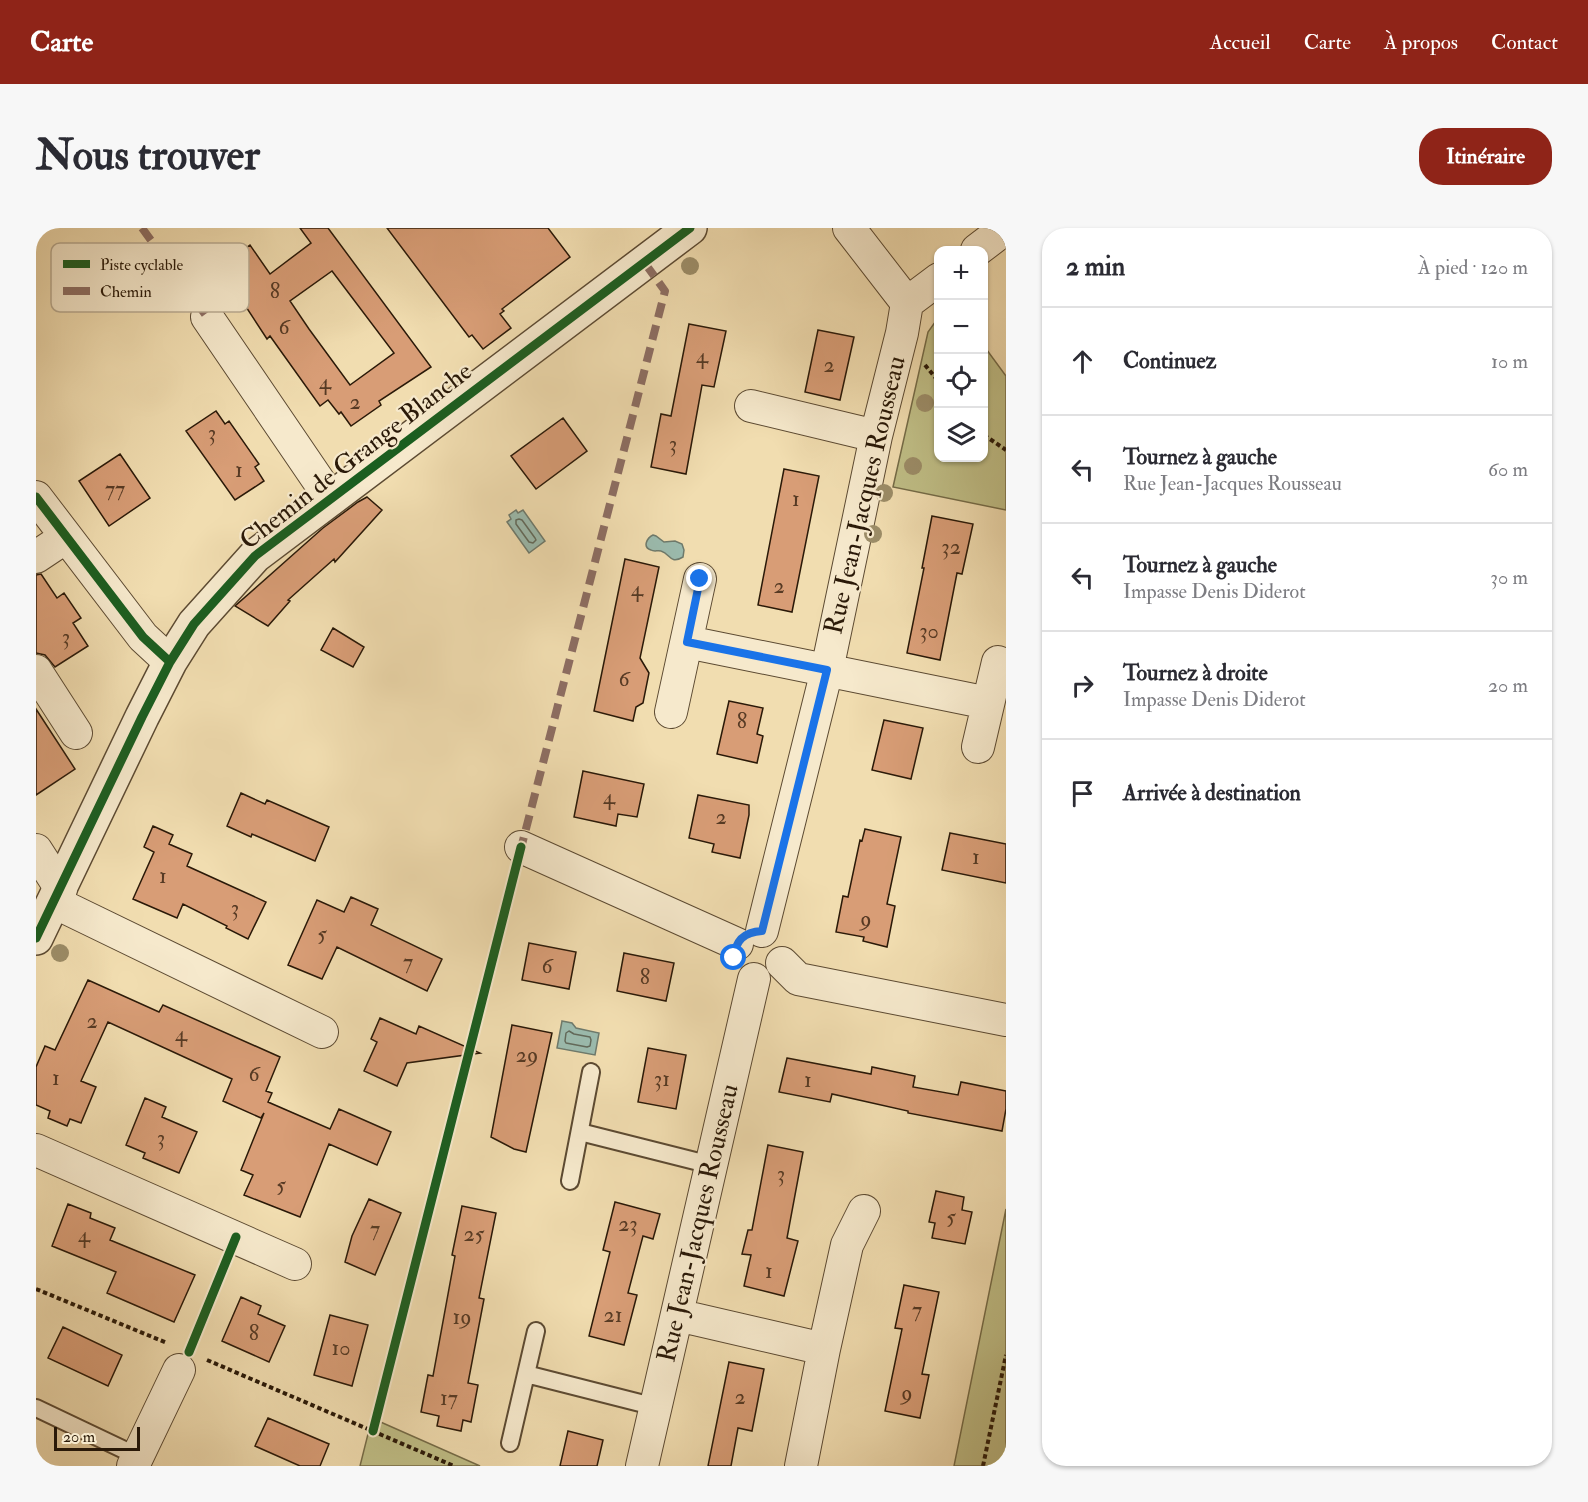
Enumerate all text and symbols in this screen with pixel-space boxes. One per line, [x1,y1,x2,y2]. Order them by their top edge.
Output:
text: Carte [30,25,93,60]
text: Accueil [1210,29,1271,56]
text: Carte [1304,29,1351,56]
text: À propos [1384,29,1458,56]
text: Contact [1491,29,1558,56]
button: Itinéraire [1419,128,1552,185]
text: Nous trouver [36,130,260,182]
legend [51,243,249,312]
map controls [934,246,988,462]
button: + [934,246,988,300]
text: 2 min [1066,251,1125,283]
text: Piste cyclable [100,255,184,275]
text: À pied · 120 m [1418,255,1528,280]
house number: 8 [270,277,280,305]
text: Chemin [100,282,152,302]
button: − [934,300,988,354]
house number: 6 [278,313,291,341]
house number: 4 [696,342,709,370]
icon: ahead [1066,345,1099,378]
text: Continuez [1123,347,1216,375]
text: 10 m [1491,349,1528,374]
house number: 2 [823,351,835,379]
street label: Rue Jean-Jacques Rousseau [817,353,913,637]
button: locate [934,354,988,408]
street label: Chemin de Grange Blanche [233,355,479,557]
house number: 4 [319,368,332,396]
house number: 2 [349,388,361,416]
button: layers [934,408,988,462]
house number: 3 [208,419,216,447]
house number: 3 [669,430,677,458]
text: Tournez à gauche [1123,443,1277,471]
icon: left [1066,453,1099,486]
house number: 1 [235,456,243,484]
text: 60 m [1488,457,1528,482]
text: Rue Jean-Jacques Rousseau [1123,471,1342,496]
house number: 77 [105,475,125,503]
house number: 1 [792,485,800,513]
house number: 32 [941,533,961,561]
text: Tournez à gauche [1123,551,1277,579]
icon: left [1066,561,1099,594]
route end [686,565,712,591]
text: 30 m [1490,565,1528,590]
house number: 2 [773,572,785,600]
house number: 4 [631,575,644,603]
text: Impasse Denis Diderot [1123,579,1306,604]
house number: 30 [919,617,939,645]
house number: 3 [62,623,70,651]
text: Tournez à droite [1123,659,1268,687]
house number: 6 [618,665,631,693]
icon: right [1066,669,1099,702]
text: 20 m [1488,673,1528,698]
text: Impasse Denis Diderot [1123,687,1306,712]
house number: 8 [737,707,747,735]
icon: arrive [1066,777,1099,810]
text: Arrivée à destination [1123,779,1301,807]
house number: 4 [603,783,616,811]
house number: 2 [715,803,727,831]
house number: 1 [972,843,980,871]
house number: 1 [159,862,167,890]
house number: 3 [231,894,239,922]
house number: 9 [858,905,872,933]
house number: 5 [317,920,327,948]
route start [720,944,746,970]
house number: 7 [403,948,413,976]
house number: 6 [541,952,554,980]
house number: 8 [640,963,650,991]
house number: 2 [86,1007,98,1035]
house number: 4 [175,1020,188,1048]
house number: 29 [516,1041,538,1069]
house number: 6 [248,1060,261,1088]
house number: 1 [52,1064,60,1092]
house number: 31 [654,1065,670,1093]
house number: 1 [804,1066,812,1094]
street label: Rue Jean-Jacques Rousseau [650,1081,746,1365]
house number: 3 [157,1124,165,1152]
house number: 3 [777,1160,785,1188]
house number: 5 [276,1171,286,1199]
house number: 5 [946,1203,956,1231]
house number: 23 [618,1210,638,1238]
house number: 7 [370,1215,380,1243]
house number: 25 [464,1220,485,1248]
house number: 4 [78,1221,91,1249]
house number: 1 [765,1257,773,1285]
house number: 7 [912,1296,922,1324]
house number: 21 [603,1301,623,1329]
house number: 19 [452,1303,472,1331]
house number: 8 [249,1319,259,1347]
house number: 10 [331,1334,351,1362]
house number: 9 [899,1379,913,1407]
house number: 2 [734,1383,746,1411]
house number: 17 [440,1384,458,1412]
scale bar [54,1424,140,1452]
text: 20 m [63,1427,95,1447]

